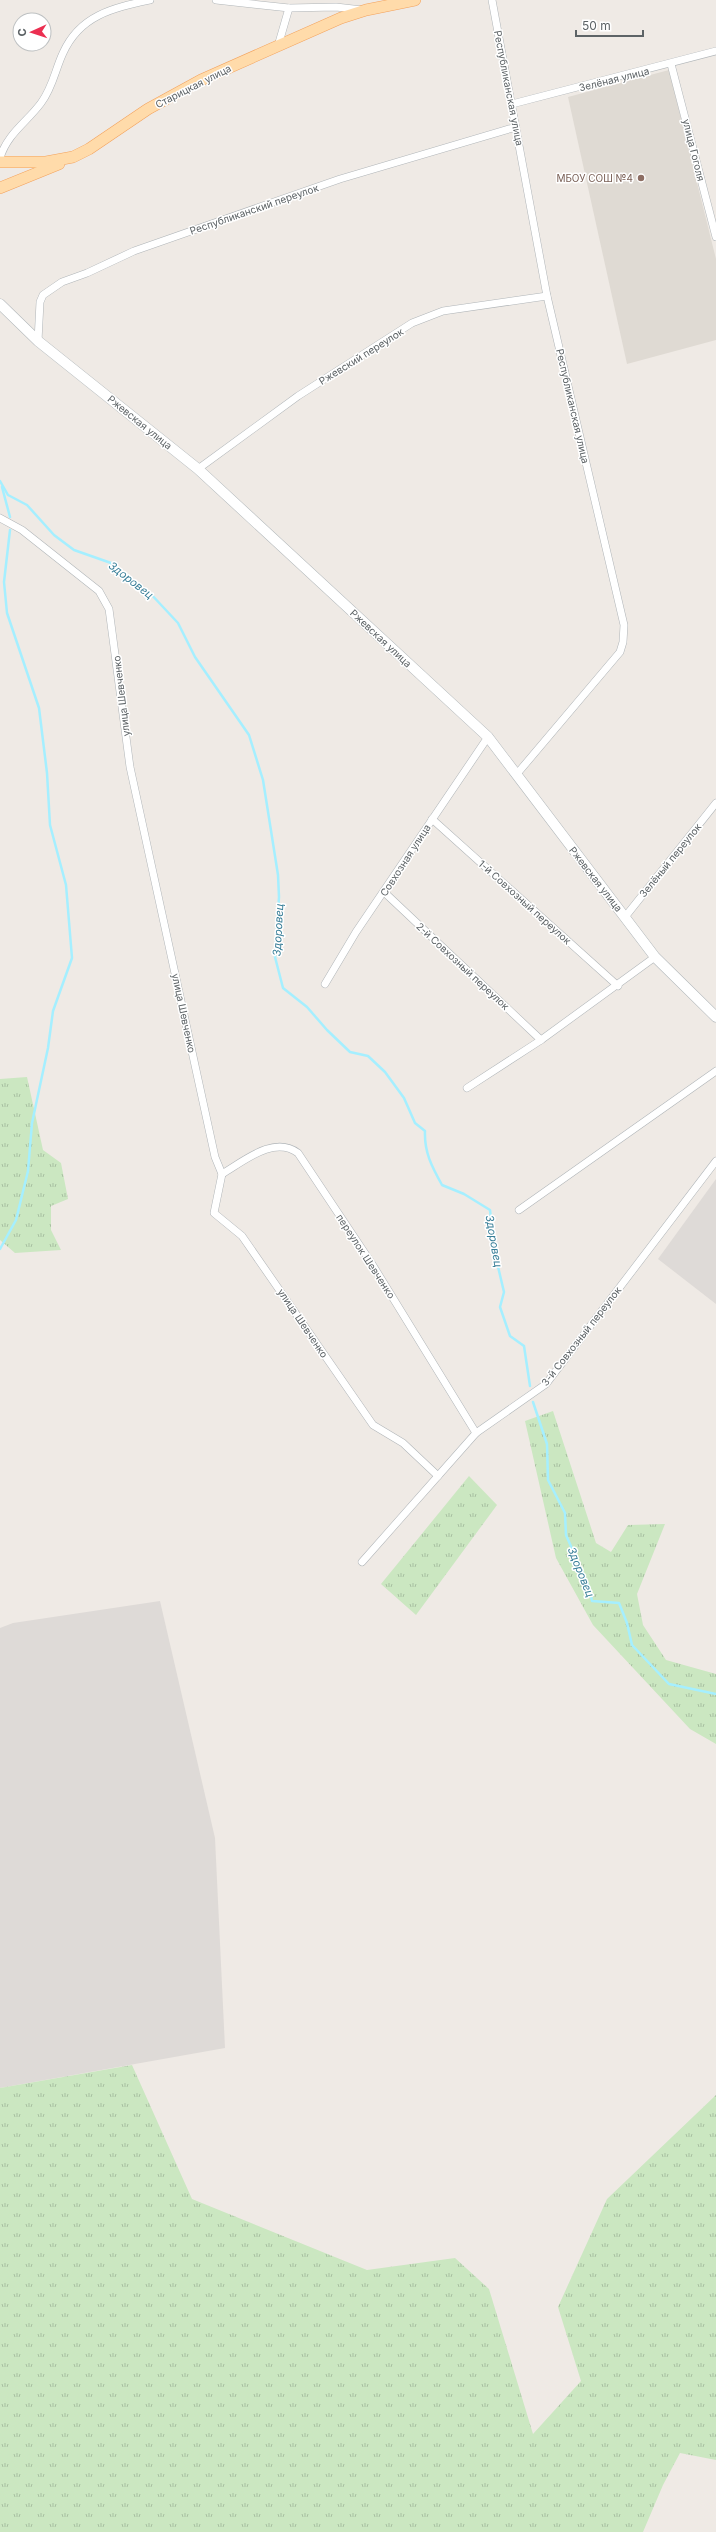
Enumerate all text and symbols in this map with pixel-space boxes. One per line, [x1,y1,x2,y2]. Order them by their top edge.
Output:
north arrow [12,12,52,52]
scale bar [576,12,643,38]
text: 50 m [582,18,611,33]
text: С [15,28,29,37]
street label: Республиканская улица [492,29,526,147]
street label: Старицкая улица [153,62,233,110]
street label: Зелёная улица [578,64,650,94]
street label: улица Гоголя [680,118,708,182]
place label: МБОУ СОШ №4 [556,172,633,184]
marker: МБОУ СОШ №4 [636,173,646,183]
street label: Республиканский переулок [188,181,320,237]
street label: Ржевский переулок [317,325,406,387]
street label: Республиканская улица [554,348,592,464]
street label: Ржевская улица [105,392,175,452]
water label: Здоровец [106,558,156,602]
street label: Ржевская улица [348,607,414,669]
street label: улица Шевченко [110,655,132,737]
street label: Зелёный переулок [637,820,704,899]
street label: Совхозная улица [377,822,433,898]
street label: Ржевская улица [567,844,625,914]
street label: 1-й Совхозный переулок [476,857,574,947]
water label: Здоровец [270,903,286,957]
street label: 2-й Совхозный переулок [414,920,512,1013]
street label: улица Шевченко [170,972,198,1054]
street label: переулок Шевченко [334,1211,398,1301]
water label: Здоровец [483,1214,506,1269]
street label: 3-й Совхозный переулок [539,1284,624,1388]
street label: улица Шевченко [275,1286,331,1360]
water label: Здоровец [565,1545,598,1599]

